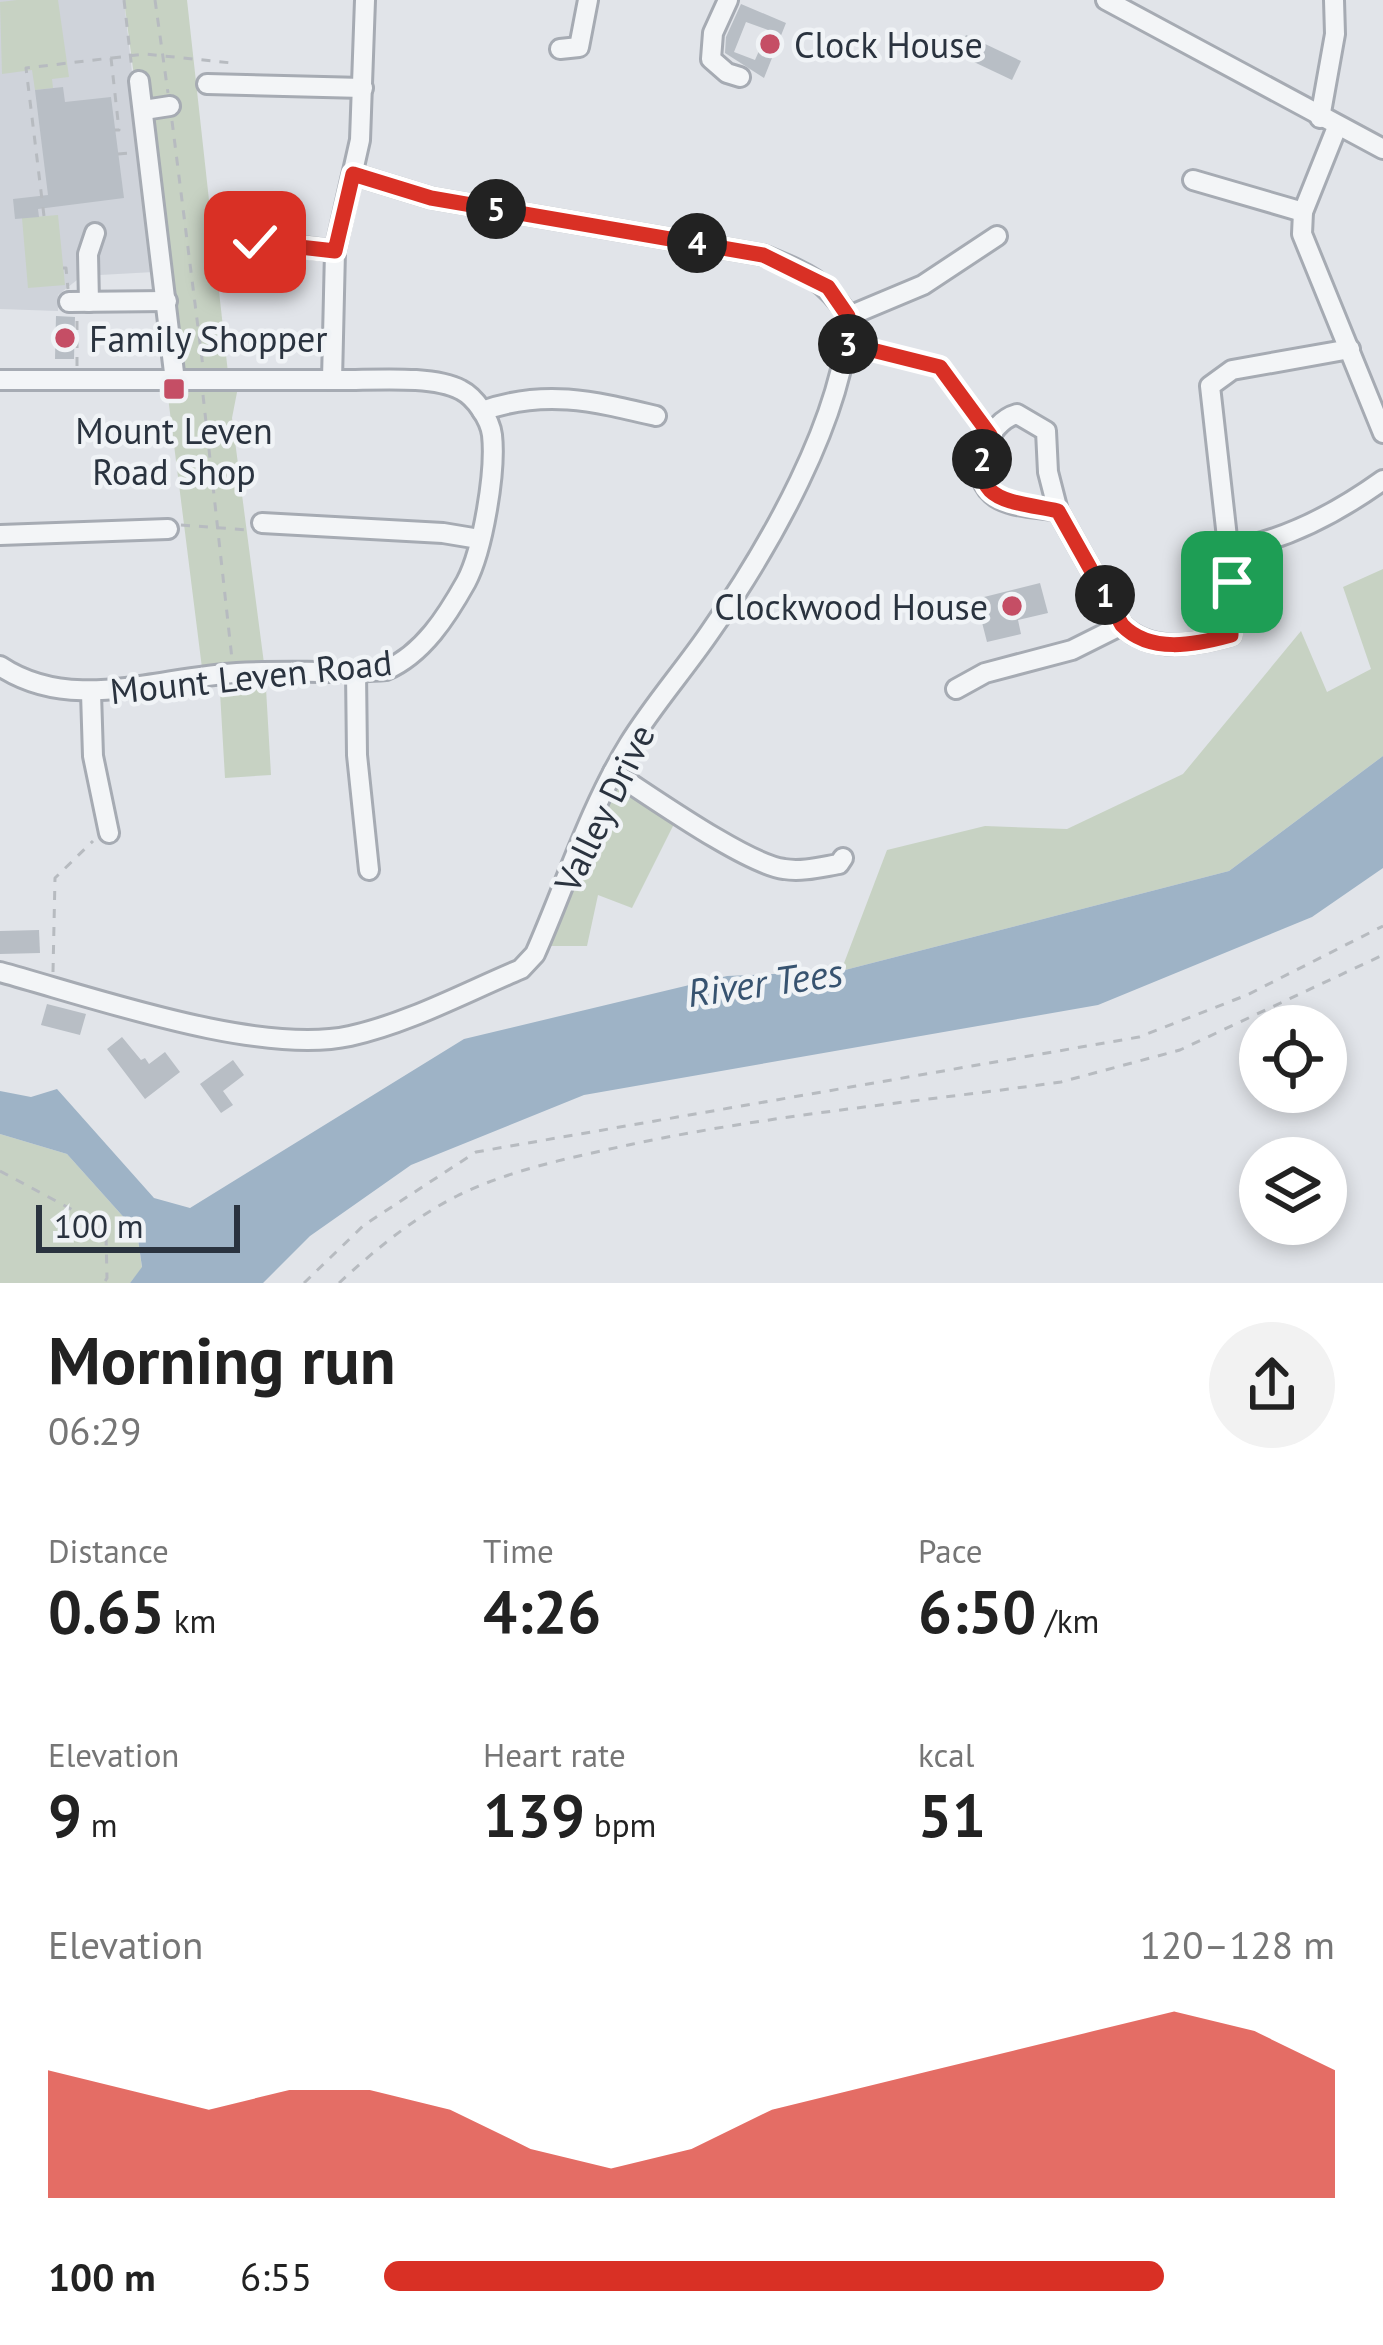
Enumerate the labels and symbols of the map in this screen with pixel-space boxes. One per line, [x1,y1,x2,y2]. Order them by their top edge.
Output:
place label: Clock House [794,21,983,68]
marker: Clock House [757,31,783,57]
pin: 5 [466,179,526,239]
pin [204,191,306,293]
pin: 4 [667,213,727,273]
pin: 3 [818,314,878,374]
place label: Family Shopper [89,315,328,362]
marker: Family Shopper [52,325,78,351]
marker: Mount Leven Road Shop [161,376,187,402]
place label: Mount Leven Road Shop [75,407,273,495]
pin: 2 [952,429,1012,489]
pin [1181,531,1283,633]
pin: 1 [1075,565,1135,625]
place label: Clockwood House [714,583,988,630]
marker: Clockwood House [999,593,1025,619]
street label: Mount Leven Road [108,638,394,714]
street label: Valley Drive [543,716,665,900]
water label: River Tees [684,946,846,1018]
scale bar [36,1199,240,1252]

